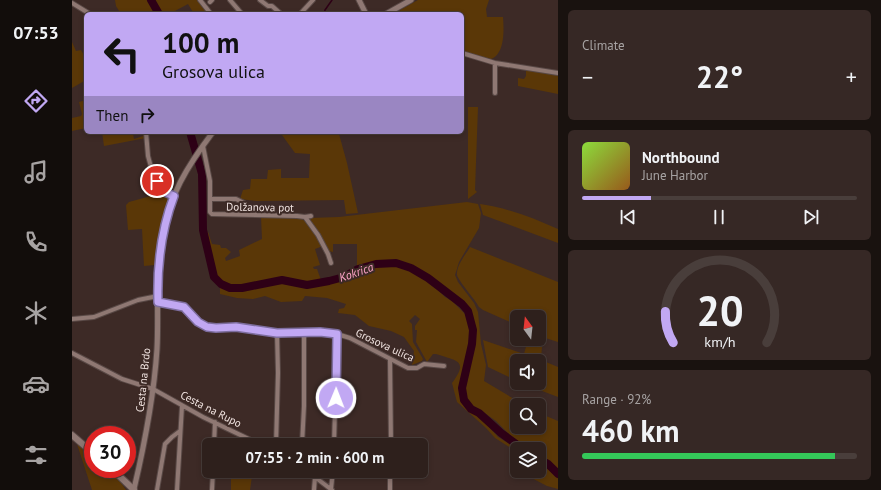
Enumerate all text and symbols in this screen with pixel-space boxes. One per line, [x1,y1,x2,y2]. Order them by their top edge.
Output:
text: 07:53 [13,21,59,44]
text: 100 m [162,24,239,61]
icon: left [96,28,148,80]
text: Climate [582,37,625,54]
text: 22° [696,57,743,96]
text: Grosova ulica [162,60,265,83]
text: − [582,63,593,91]
text: + [846,63,857,91]
icon: directions [22,87,50,115]
icon: right [136,104,158,126]
text: Then [96,106,128,125]
text: Northbound [642,148,719,167]
icon: music [22,158,50,186]
pin [140,164,174,198]
text: June Harbor [642,167,708,184]
icon: arrive [146,170,168,192]
street label: Dolžanova pot [226,199,294,215]
icon: previous [617,206,639,228]
icon: pause [708,206,730,228]
icon: next [800,206,822,228]
icon: phone [22,228,50,256]
water label: Kokrica [337,259,375,285]
text: 20 [696,284,743,337]
icon: climate [22,299,50,327]
north arrow [510,310,546,346]
map controls [510,310,546,478]
street label: Grosova ulica [354,325,416,365]
text: km/h [704,332,735,351]
street label: Cesta na Brdo [133,347,153,413]
button: sound [510,354,546,390]
icon: car [22,370,50,398]
position arrow [315,377,357,419]
street label: Cesta na Rupo [178,388,244,430]
text: Range · 92% [582,391,651,408]
button: search [510,398,546,434]
text: 460 km [582,411,680,450]
speed limit sign: 30 [84,426,136,478]
icon: filters [22,441,50,469]
button: layers [510,442,546,478]
text: 07:55 · 2 min · 600 m [246,448,384,467]

